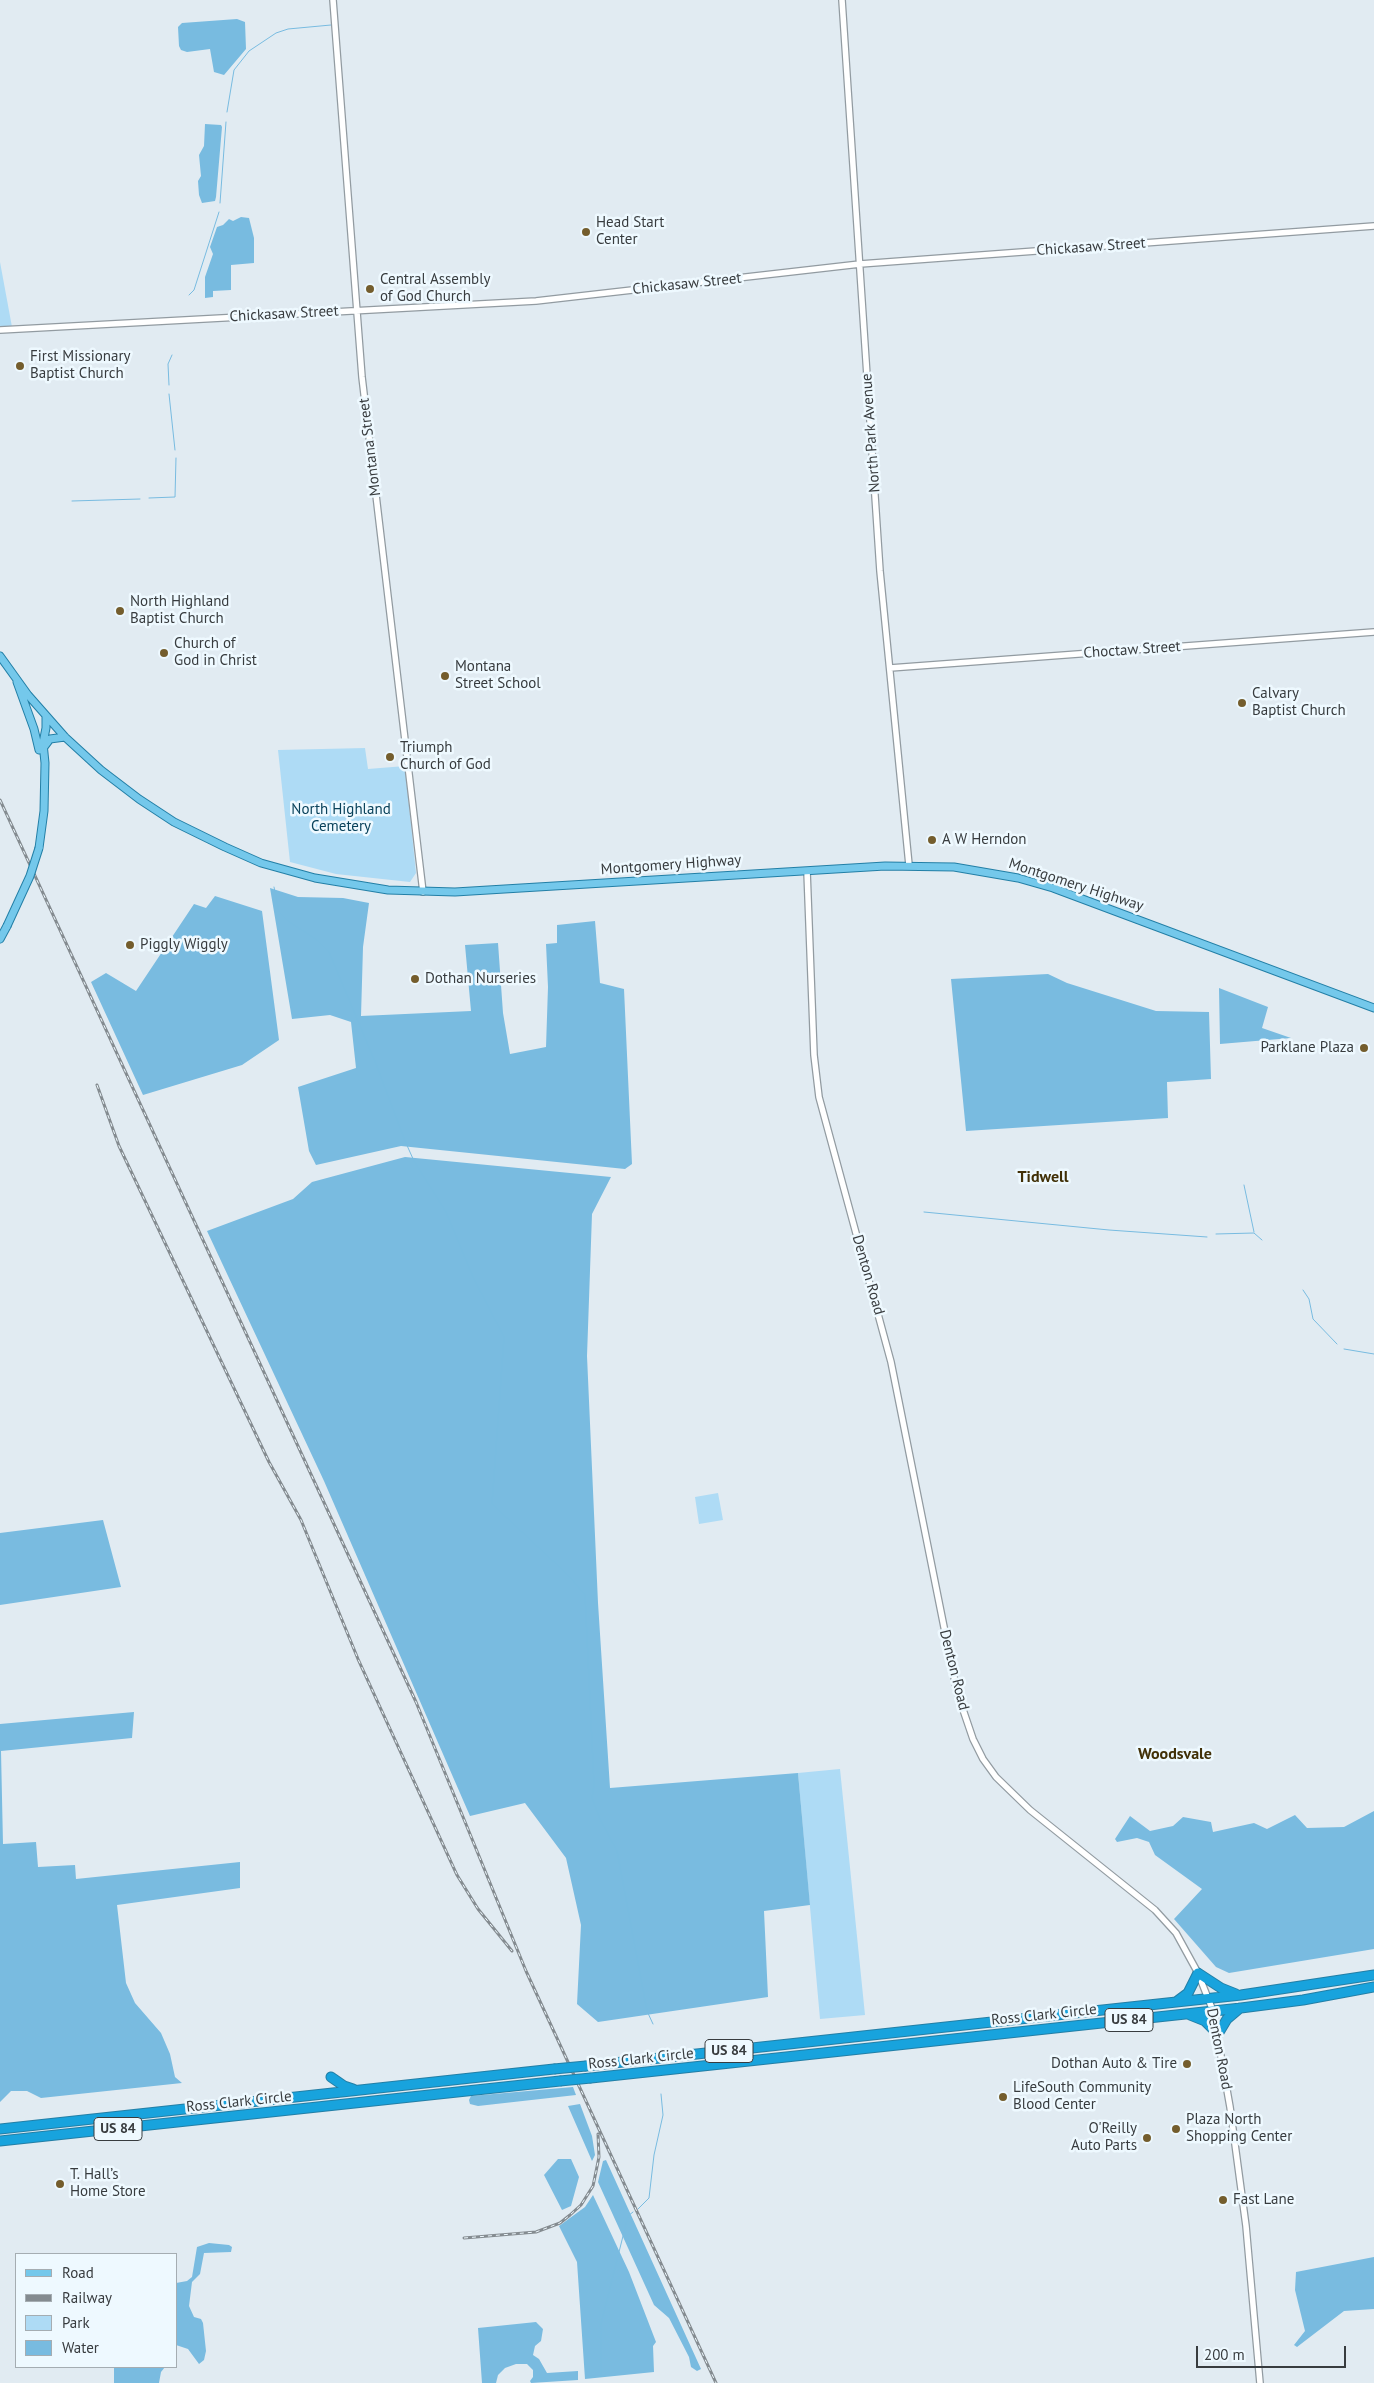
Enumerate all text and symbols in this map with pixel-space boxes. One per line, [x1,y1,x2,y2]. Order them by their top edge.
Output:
place label: Head Start Center [596,214,664,249]
marker: Head Start Center [580,226,592,238]
street label: Chickasaw Street [1036,234,1146,260]
street label: Chickasaw Street [632,269,742,299]
place label: Central Assembly of God Church [380,271,491,306]
marker: Central Assembly of God Church [364,283,376,295]
street label: Chickasaw Street [229,302,339,326]
place label: First Missionary Baptist Church [30,348,131,383]
marker: First Missionary Baptist Church [14,360,26,372]
street label: North Park Avenue [858,373,884,493]
street label: Montana Street [355,397,385,497]
place label: North Highland Baptist Church [130,593,229,628]
marker: North Highland Baptist Church [114,605,126,617]
place label: Church of God in Christ [174,635,257,670]
street label: Choctaw Street [1083,638,1181,662]
marker: Church of God in Christ [158,647,170,659]
place label: Montana Street School [455,658,541,693]
marker: Montana Street School [439,670,451,682]
place label: Calvary Baptist Church [1252,685,1346,720]
marker: Calvary Baptist Church [1236,697,1248,709]
place label: Triumph Church of God [400,739,491,774]
marker: Triumph Church of God [384,751,396,763]
park label: North Highland Cemetery [291,801,391,836]
place label: A W Herndon [942,831,1027,849]
marker: A W Herndon [926,834,938,846]
street label: Montgomery Highway [600,851,742,879]
street label: Montgomery Highway [1006,855,1146,915]
place label: Piggly Wiggly [140,936,228,954]
marker: Piggly Wiggly [124,939,136,951]
place label: Dothan Nurseries [425,970,536,988]
marker: Dothan Nurseries [409,973,421,985]
place label: Parklane Plaza [1260,1039,1354,1057]
marker: Parklane Plaza [1358,1042,1370,1054]
district label: Tidwell [1018,1167,1068,1187]
street label: Denton Road [848,1233,888,1317]
street label: Denton Road [935,1628,973,1712]
district label: Woodsvale [1138,1744,1212,1764]
street label: Ross Clark Circle [990,2001,1098,2029]
street label: Denton Road [1202,2007,1236,2091]
road number: US 84 [1105,2008,1153,2032]
road number: US 84 [705,2040,753,2062]
street label: Ross Clark Circle [587,2045,695,2073]
place label: Dothan Auto & Tire [1051,2055,1177,2073]
marker: Dothan Auto & Tire [1181,2058,1193,2070]
place label: LifeSouth Community Blood Center [1013,2079,1151,2114]
street label: Ross Clark Circle [185,2088,293,2116]
marker: LifeSouth Community Blood Center [997,2091,1009,2103]
place label: Plaza North Shopping Center [1186,2111,1292,2146]
road number: US 84 [94,2118,142,2140]
place label: O'Reilly Auto Parts [1071,2120,1137,2155]
marker: Plaza North Shopping Center [1170,2123,1182,2135]
marker: O'Reilly Auto Parts [1141,2132,1153,2144]
place label: T. Hall’s Home Store [70,2166,146,2201]
marker: T. Hall’s Home Store [54,2178,66,2190]
place label: Fast Lane [1233,2191,1294,2209]
marker: Fast Lane [1217,2194,1229,2206]
legend [15,2253,178,2368]
text: Road [62,2263,94,2282]
text: Railway [62,2288,112,2307]
text: Park [62,2313,90,2332]
scale bar [1199,2336,1349,2368]
text: Water [62,2338,99,2357]
text: 200 m [1204,2345,1245,2364]

